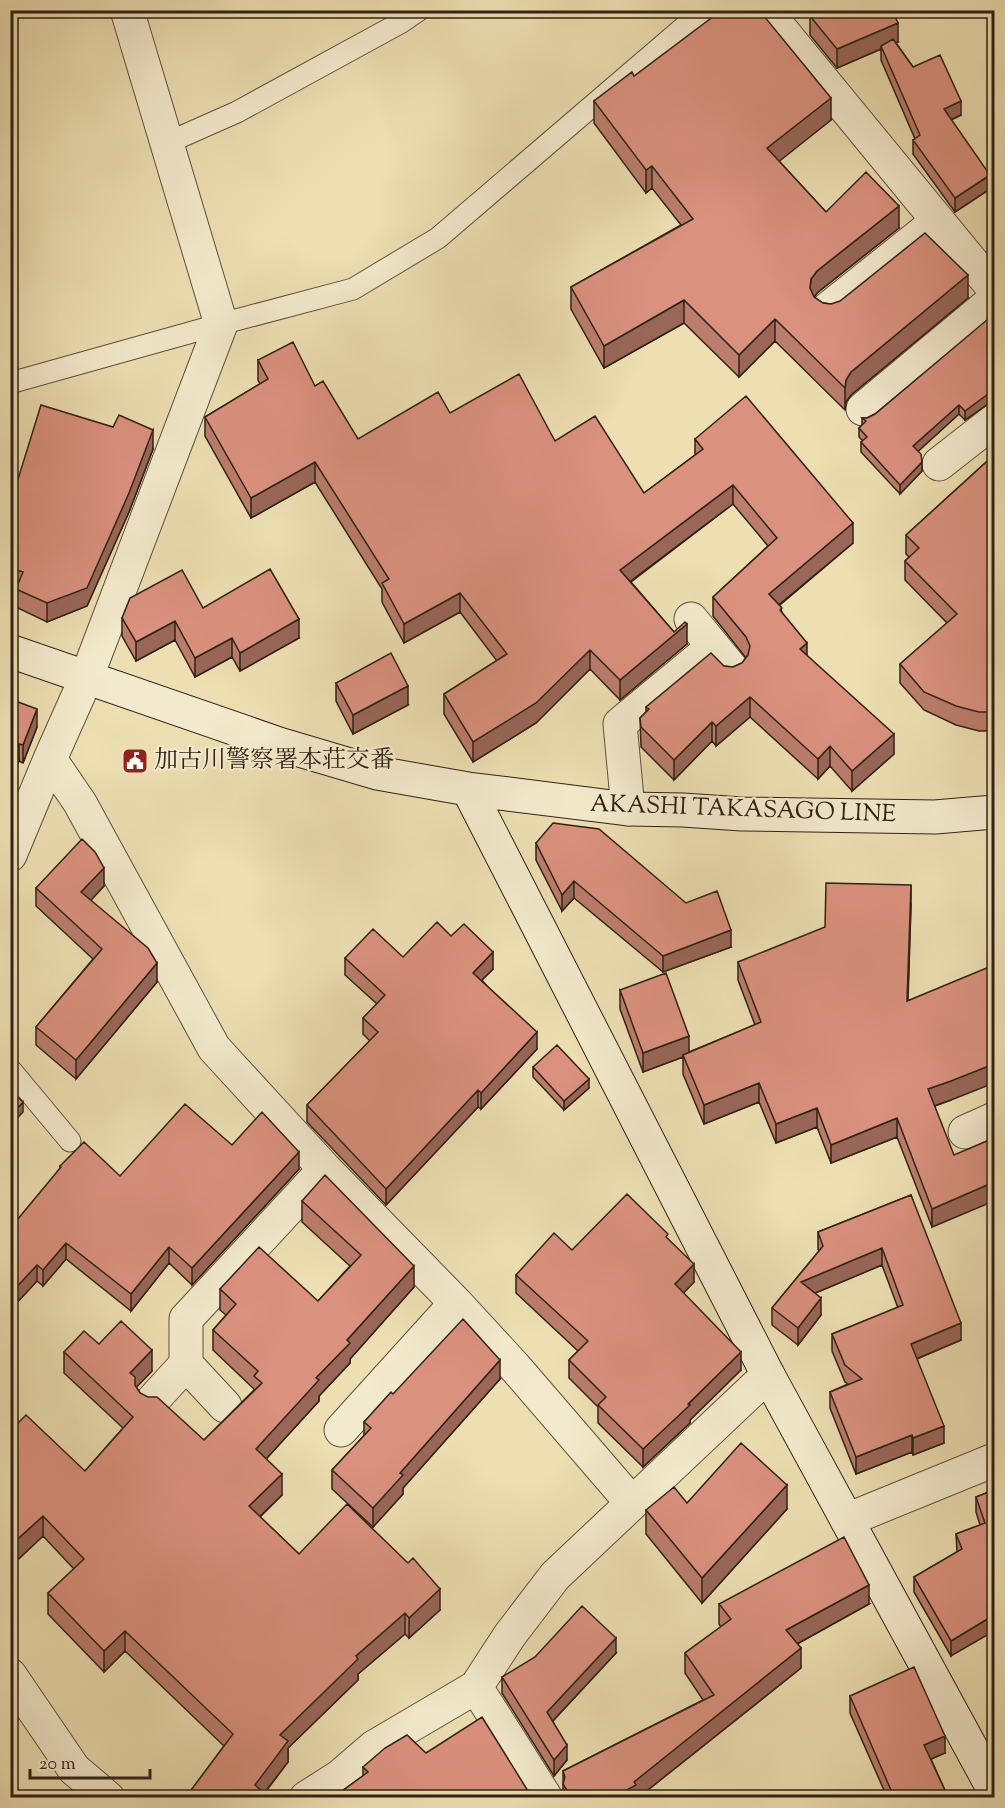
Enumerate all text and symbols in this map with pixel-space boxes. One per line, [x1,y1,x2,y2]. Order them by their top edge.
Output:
place label: 加古川警察署本荘交番 [154,744,394,778]
public building icon: 加古川警察署本荘交番 [120,746,150,776]
street label: AKASHI TAKASAGO LINE [589,788,897,832]
scale bar [30,1742,150,1780]
text: 20 m [39,1752,76,1778]

